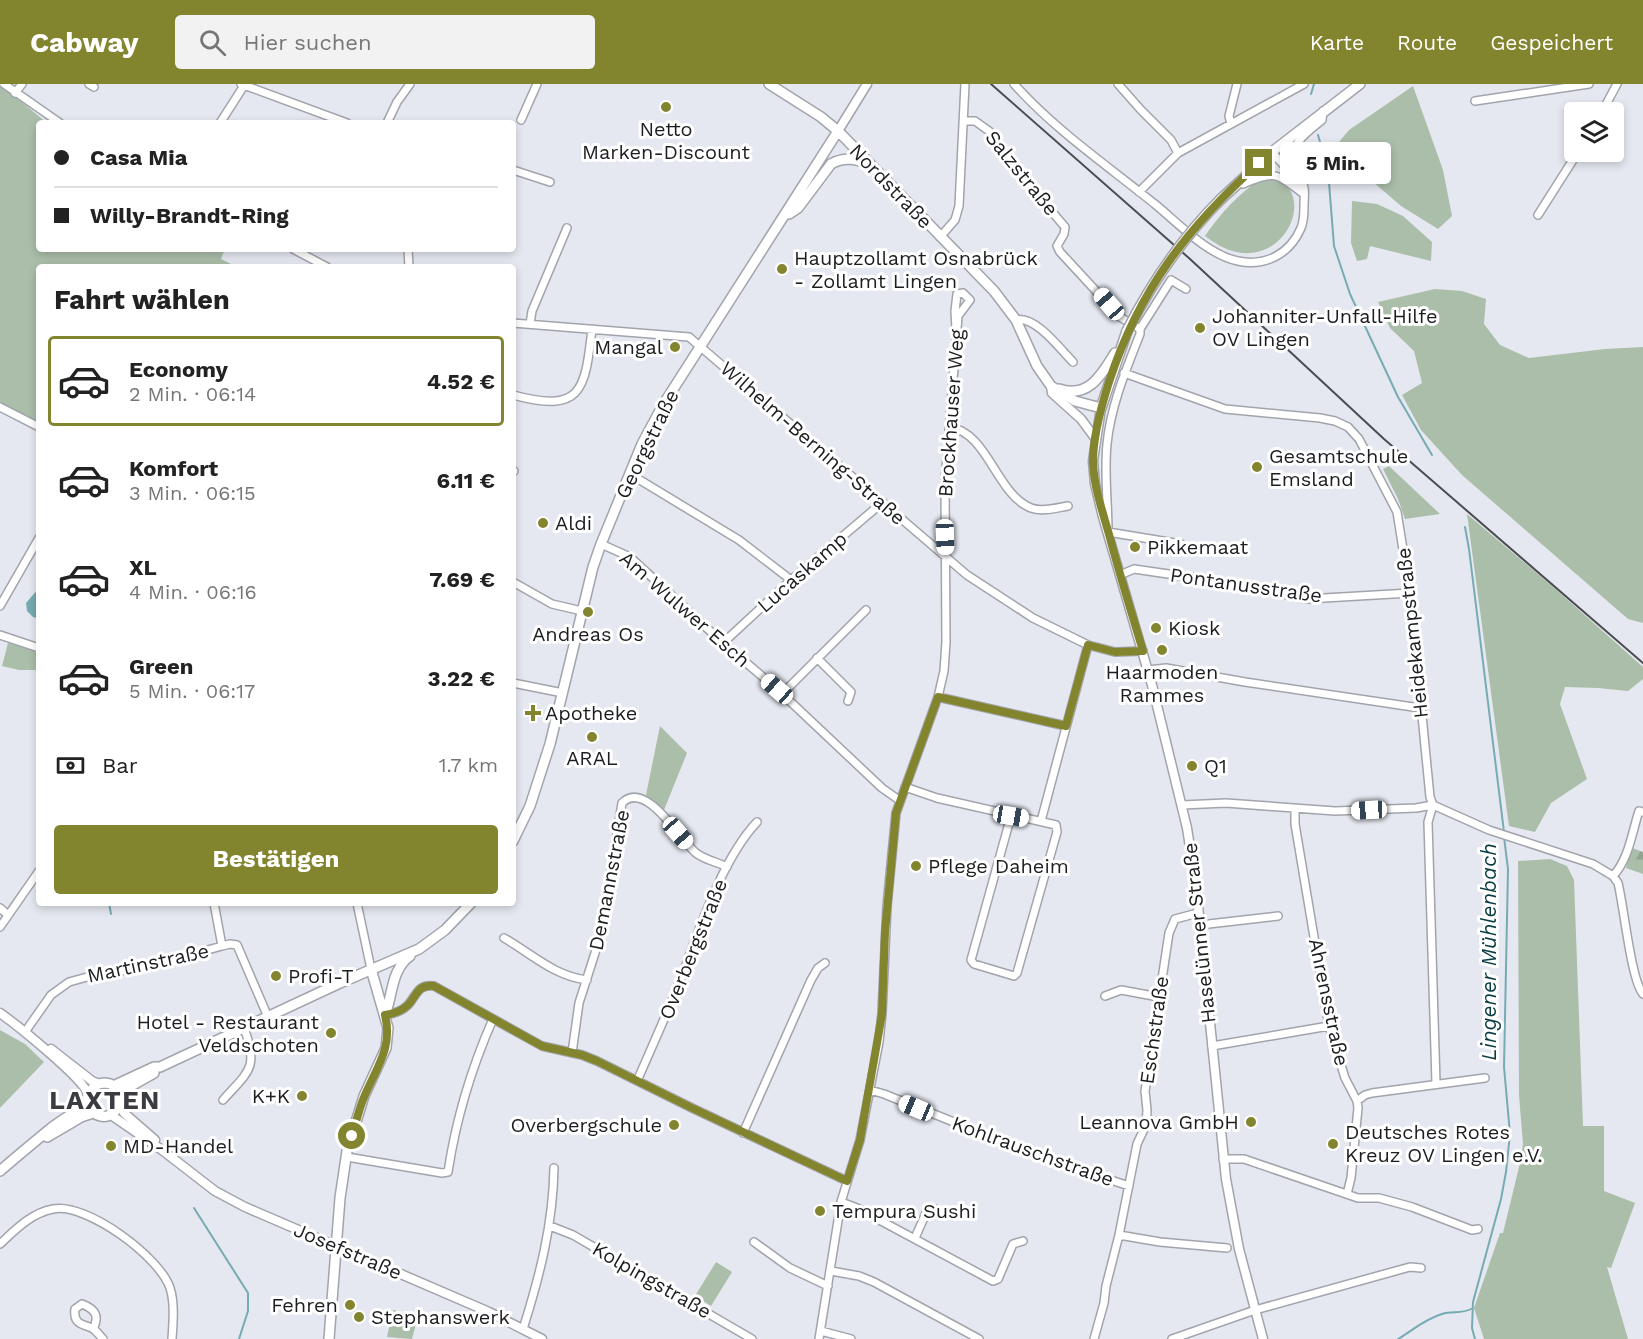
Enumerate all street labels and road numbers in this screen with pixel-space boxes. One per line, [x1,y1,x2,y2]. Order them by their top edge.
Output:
street label: Salzstraße [980,126,1064,220]
street label: Nordstraße [845,138,937,234]
street label: Brockhauser Weg [933,328,969,498]
street label: Wilhelm-Berning-Straße [716,356,910,530]
street label: Georgstraße [610,386,684,502]
street label: Lucaskamp [752,526,852,618]
street label: Am Wulwer Esch [615,546,755,672]
street label: Heidekampstraße [1391,546,1433,720]
street label: Pontanusstraße [1168,562,1324,608]
street label: Demannstraße [584,807,634,953]
street label: Haselünner Straße [1178,841,1220,1025]
street label: Overbergstraße [654,875,732,1023]
street label: Ahrensstraße [1304,936,1354,1068]
street label: Martinstraße [85,938,211,988]
street label: Eschstraße [1135,974,1173,1086]
street label: Kohlrauschstraße [949,1111,1117,1191]
street label: Josefstraße [290,1217,406,1285]
street label: Kolpingstraße [588,1236,716,1324]

